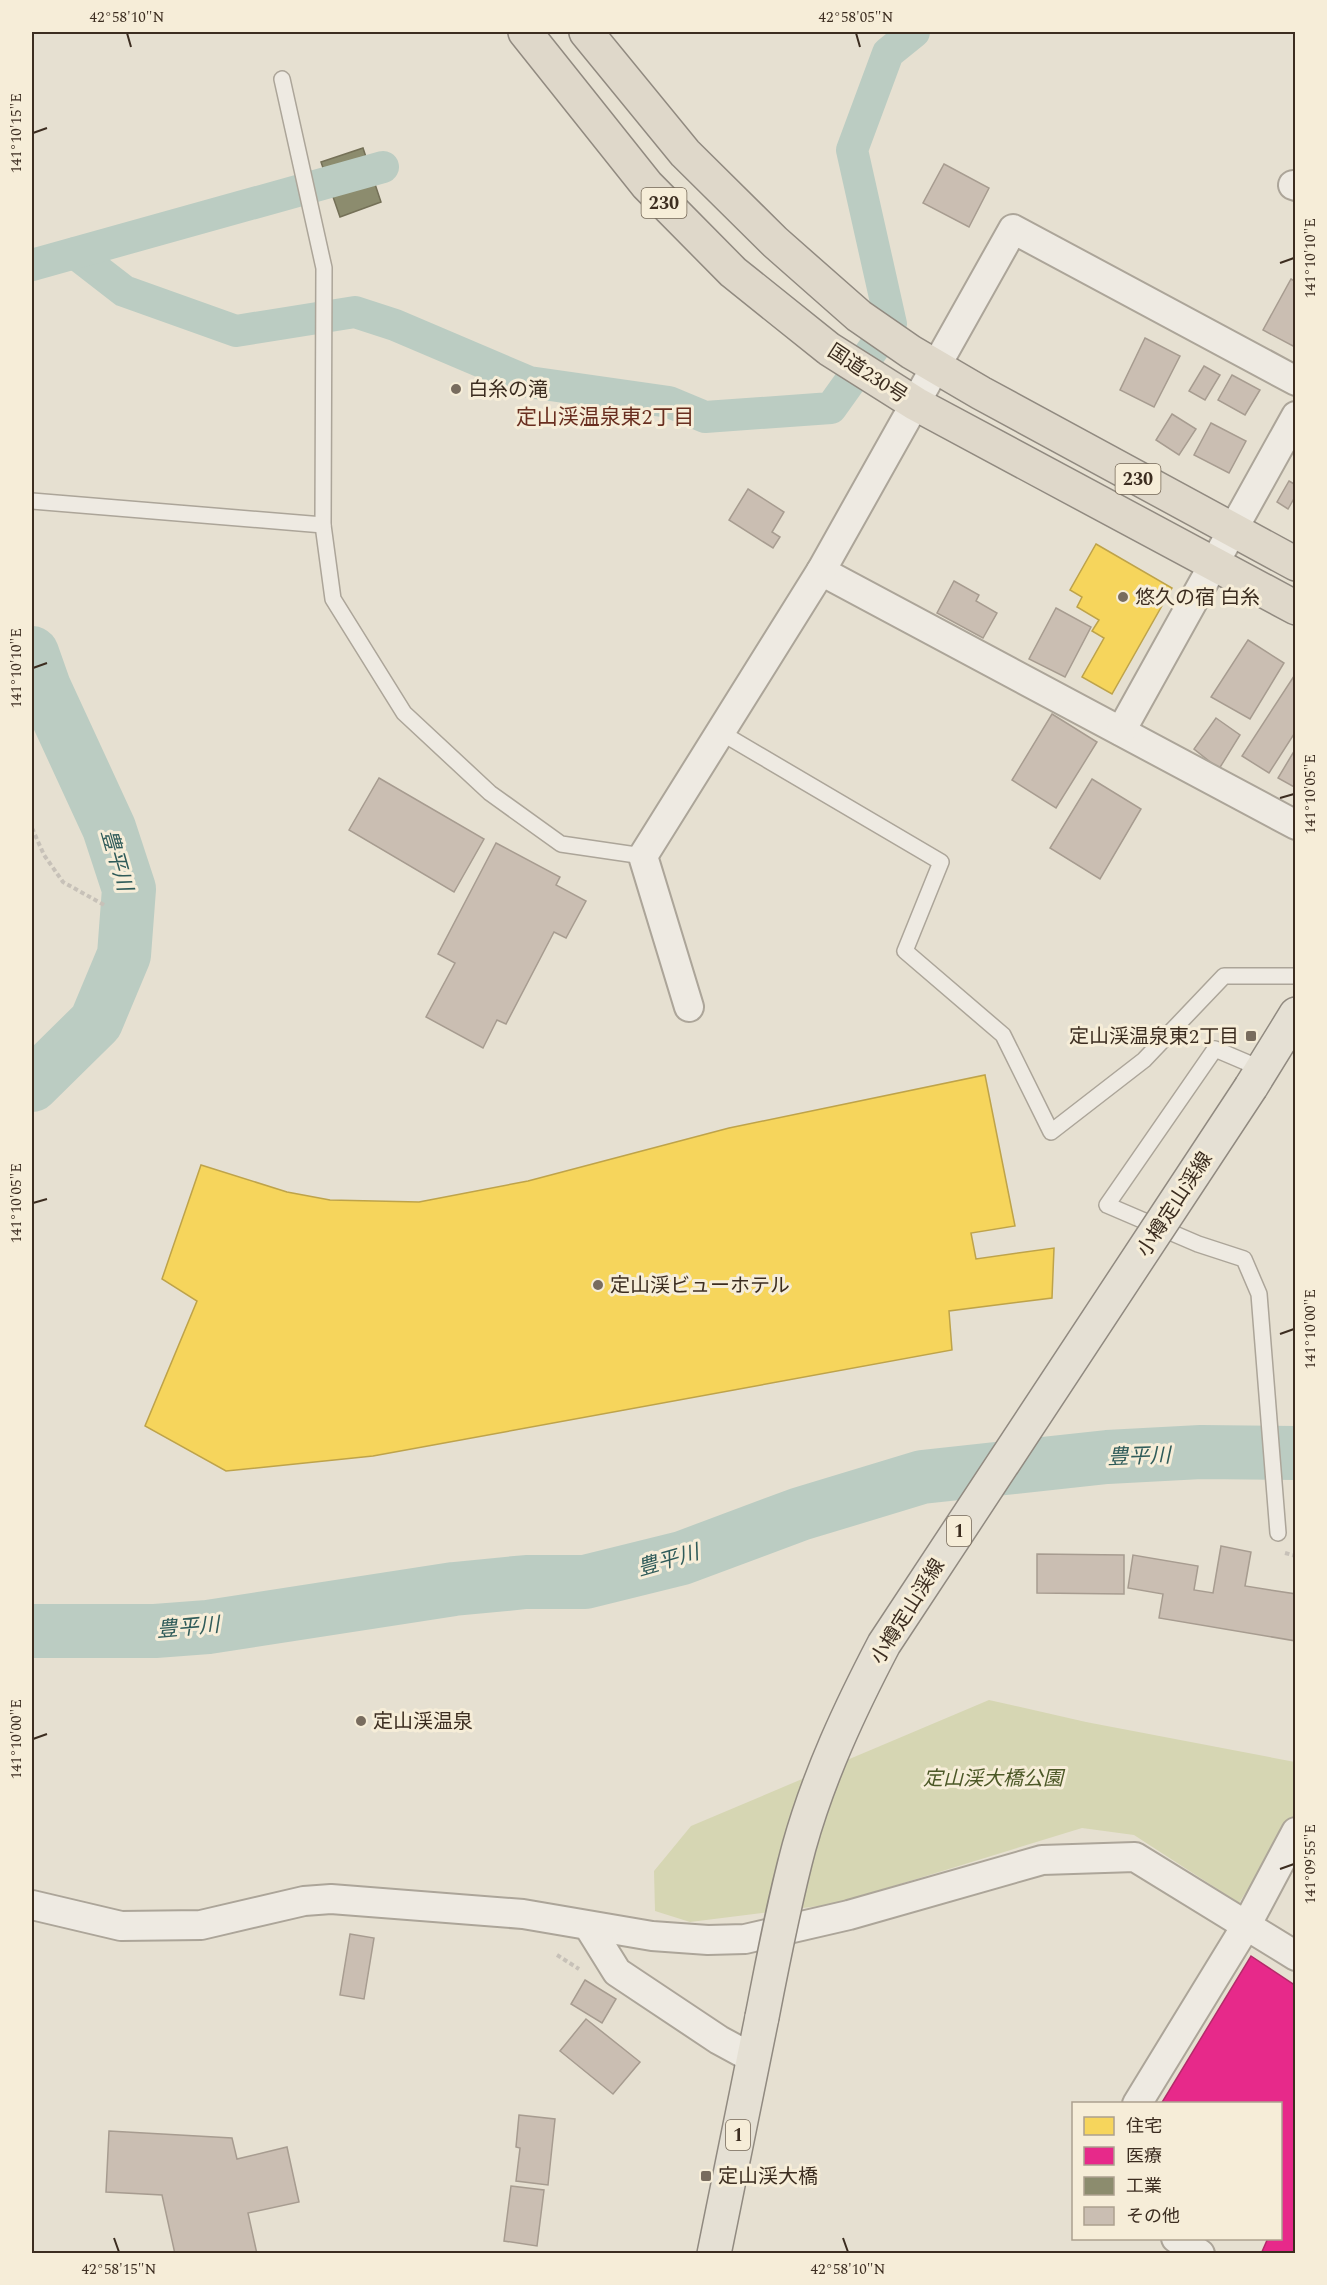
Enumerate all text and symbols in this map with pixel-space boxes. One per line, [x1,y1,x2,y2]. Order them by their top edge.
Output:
text: 42°58'10"N [90,6,165,29]
text: 42°58'05"N [819,6,894,29]
text: 141°10'15"E [5,93,28,173]
road number: 230 [642,188,686,218]
text: 141°10'10"E [1299,218,1322,298]
street label: 国道230号 [822,337,913,411]
place label: 白糸の滝 [468,375,548,405]
marker: 白糸の滝 [449,382,463,396]
district label: 定山渓温泉東2丁目 [516,402,694,434]
road number: 230 [1116,464,1160,494]
place label: 悠久の宿 白糸 [1135,583,1260,613]
marker: 悠久の宿 白糸 [1116,590,1130,604]
text: 141°10'10"E [5,628,28,708]
text: 141°10'05"E [1299,754,1322,834]
water label: 豊平川 [92,826,141,897]
place label: 定山渓温泉東2丁目 [1069,1022,1239,1052]
marker: 定山渓温泉東2丁目 [1244,1029,1258,1043]
street label: 小樽定山渓線 [1130,1146,1220,1263]
text: 141°10'05"E [5,1163,28,1243]
place label: 定山渓ビューホテル [610,1271,790,1301]
marker: 定山渓ビューホテル [591,1278,605,1292]
text: 141°10'00"E [1299,1289,1322,1369]
water label: 豊平川 [1107,1440,1173,1474]
road number: 1 [947,1516,971,1546]
water label: 豊平川 [634,1536,705,1585]
street label: 小樽定山渓線 [863,1553,952,1670]
water label: 豊平川 [155,1609,223,1647]
text: 141°10'00"E [5,1699,28,1779]
place label: 定山渓温泉 [373,1707,473,1737]
marker: 定山渓温泉 [354,1714,368,1728]
park label: 定山渓大橋公園 [923,1764,1066,1794]
text: 141°09'55"E [1299,1824,1322,1904]
legend [1072,2102,1282,2240]
text: 住宅 [1126,2113,1162,2140]
road number: 1 [726,2120,750,2150]
text: 医療 [1126,2143,1162,2170]
place label: 定山渓大橋 [718,2162,818,2192]
marker: 定山渓大橋 [699,2169,713,2183]
text: 工業 [1126,2173,1162,2200]
text: その他 [1126,2203,1180,2230]
text: 42°58'15"N [82,2258,157,2281]
text: 42°58'10"N [811,2258,886,2281]

